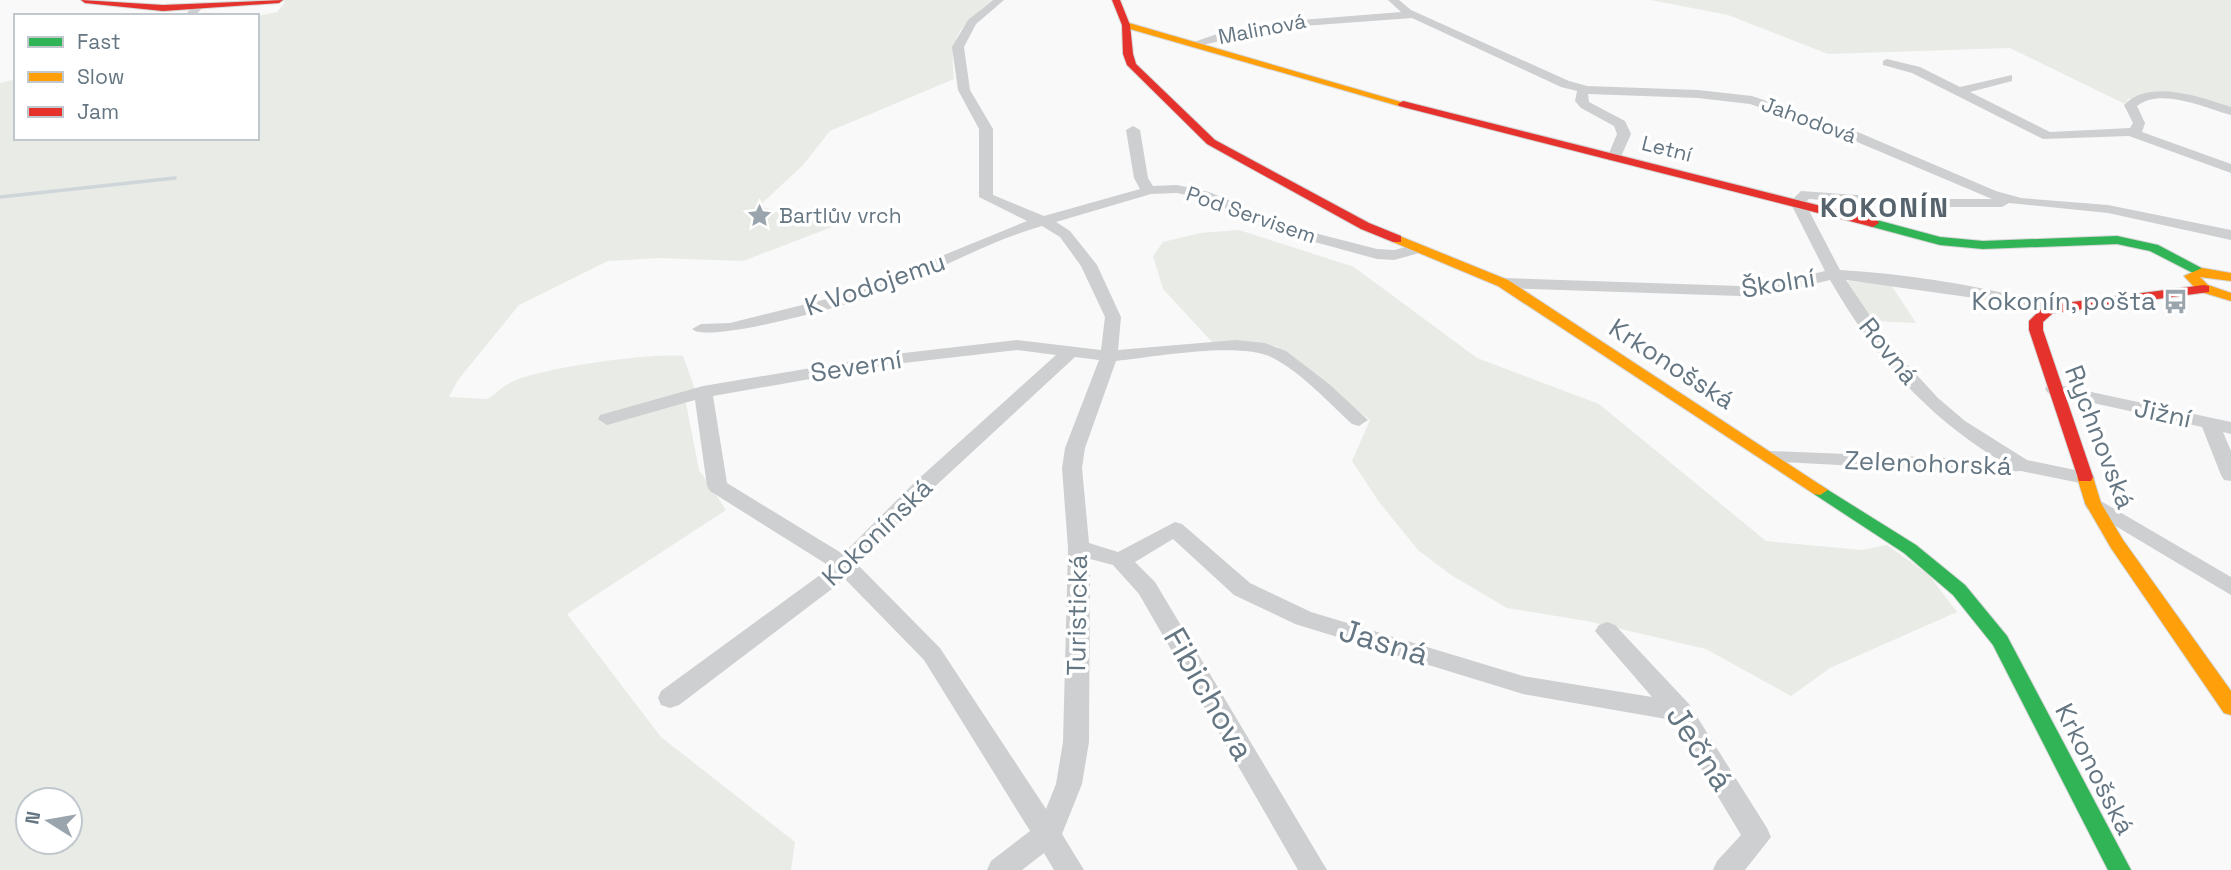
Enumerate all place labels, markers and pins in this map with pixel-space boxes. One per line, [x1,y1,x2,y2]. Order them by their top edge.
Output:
place icon: Bartlův vrch [745,202,773,230]
place label: Bartlův vrch [779,202,902,229]
place label: Kokonín, pošta [1972,284,2156,318]
bus stop icon: Kokonín, pošta [2162,287,2190,315]

